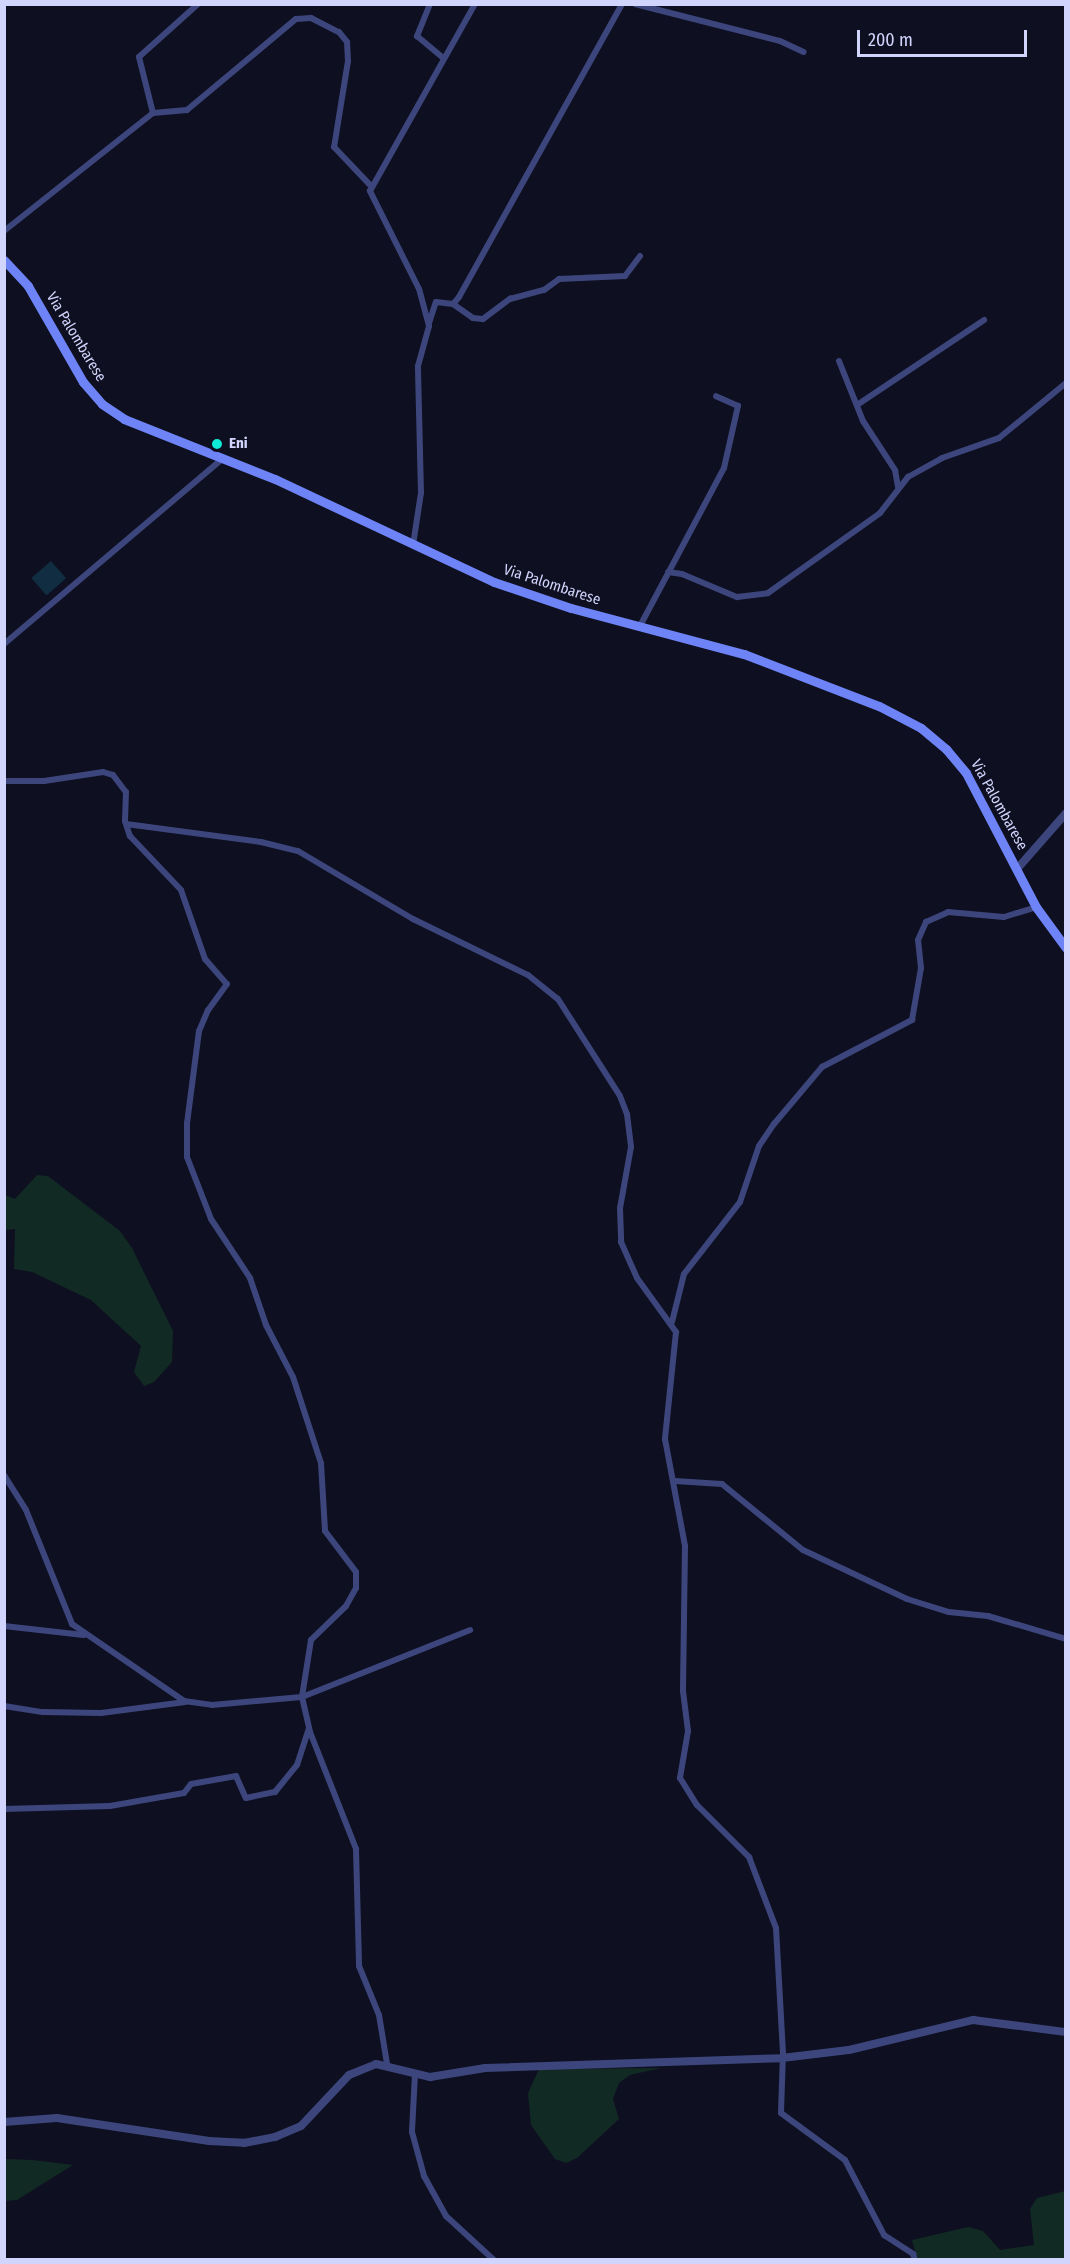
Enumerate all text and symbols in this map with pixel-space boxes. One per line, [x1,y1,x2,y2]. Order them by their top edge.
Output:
scale bar [860,18,1030,56]
text: 200 m [868,29,913,51]
street label: Via Palombarese [42,289,110,385]
place label: Eni [229,435,248,453]
marker: Eni [210,437,224,451]
street label: Via Palombarese [501,561,603,609]
street label: Via Palombarese [967,756,1031,854]

